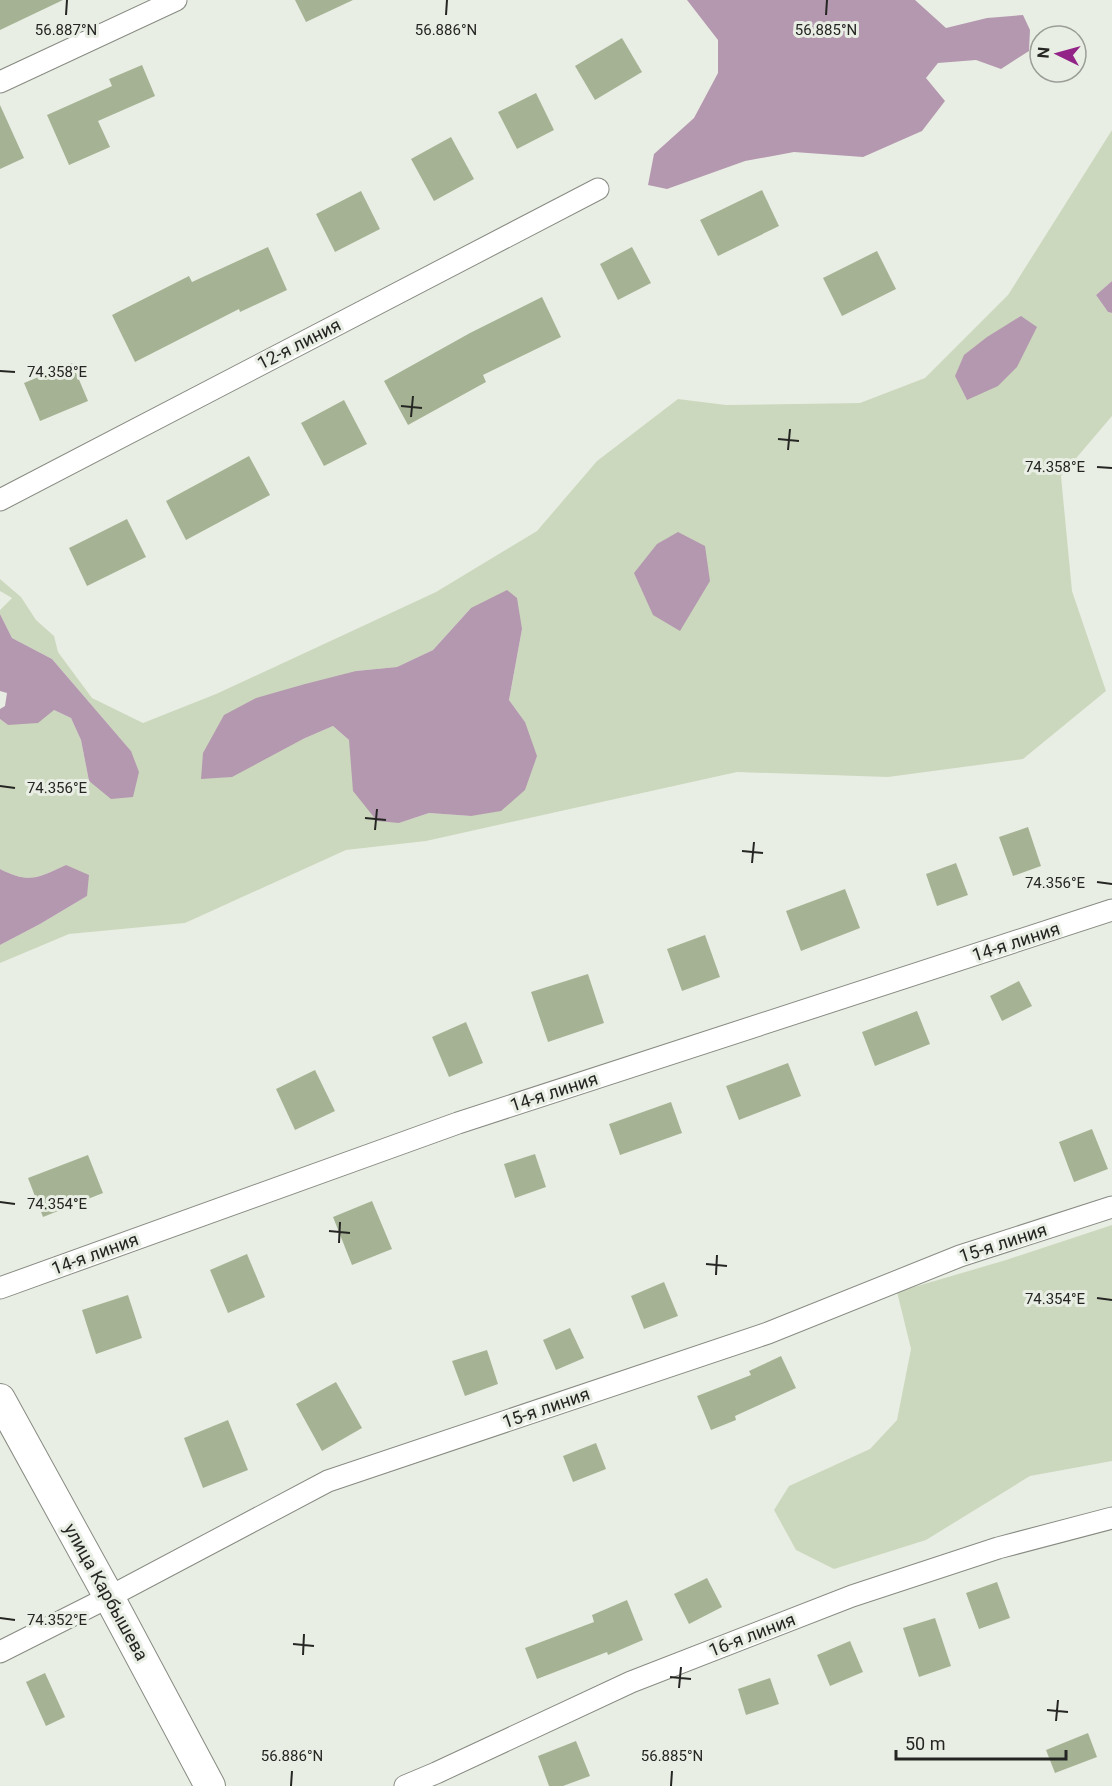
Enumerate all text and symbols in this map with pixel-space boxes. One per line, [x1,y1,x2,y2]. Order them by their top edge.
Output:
text: 56.887°N [35,21,97,39]
text: 56.886°N [415,21,477,39]
text: 56.885°N [795,21,857,39]
north arrow [1028,24,1088,84]
text: N [1034,46,1054,59]
street label: 12-я линия [253,314,344,374]
text: 74.358°E [27,363,88,381]
text: 74.358°E [1025,458,1086,476]
text: 74.356°E [27,779,88,797]
text: 74.356°E [1025,874,1086,892]
street label: 14-я линия [969,917,1062,966]
street label: 14-я линия [507,1067,600,1116]
text: 74.354°E [27,1195,88,1213]
street label: 15-я линия [956,1218,1049,1267]
street label: 14-я линия [48,1228,141,1279]
text: 74.354°E [1025,1290,1086,1308]
street label: 15-я линия [499,1383,592,1432]
street label: улица Карбышева [60,1520,153,1664]
street label: 16-я линия [706,1608,798,1661]
text: 74.352°E [27,1611,88,1629]
scale bar [896,1723,1066,1761]
text: 50 m [905,1733,945,1754]
text: 56.886°N [261,1747,323,1765]
text: 56.885°N [641,1747,703,1765]

